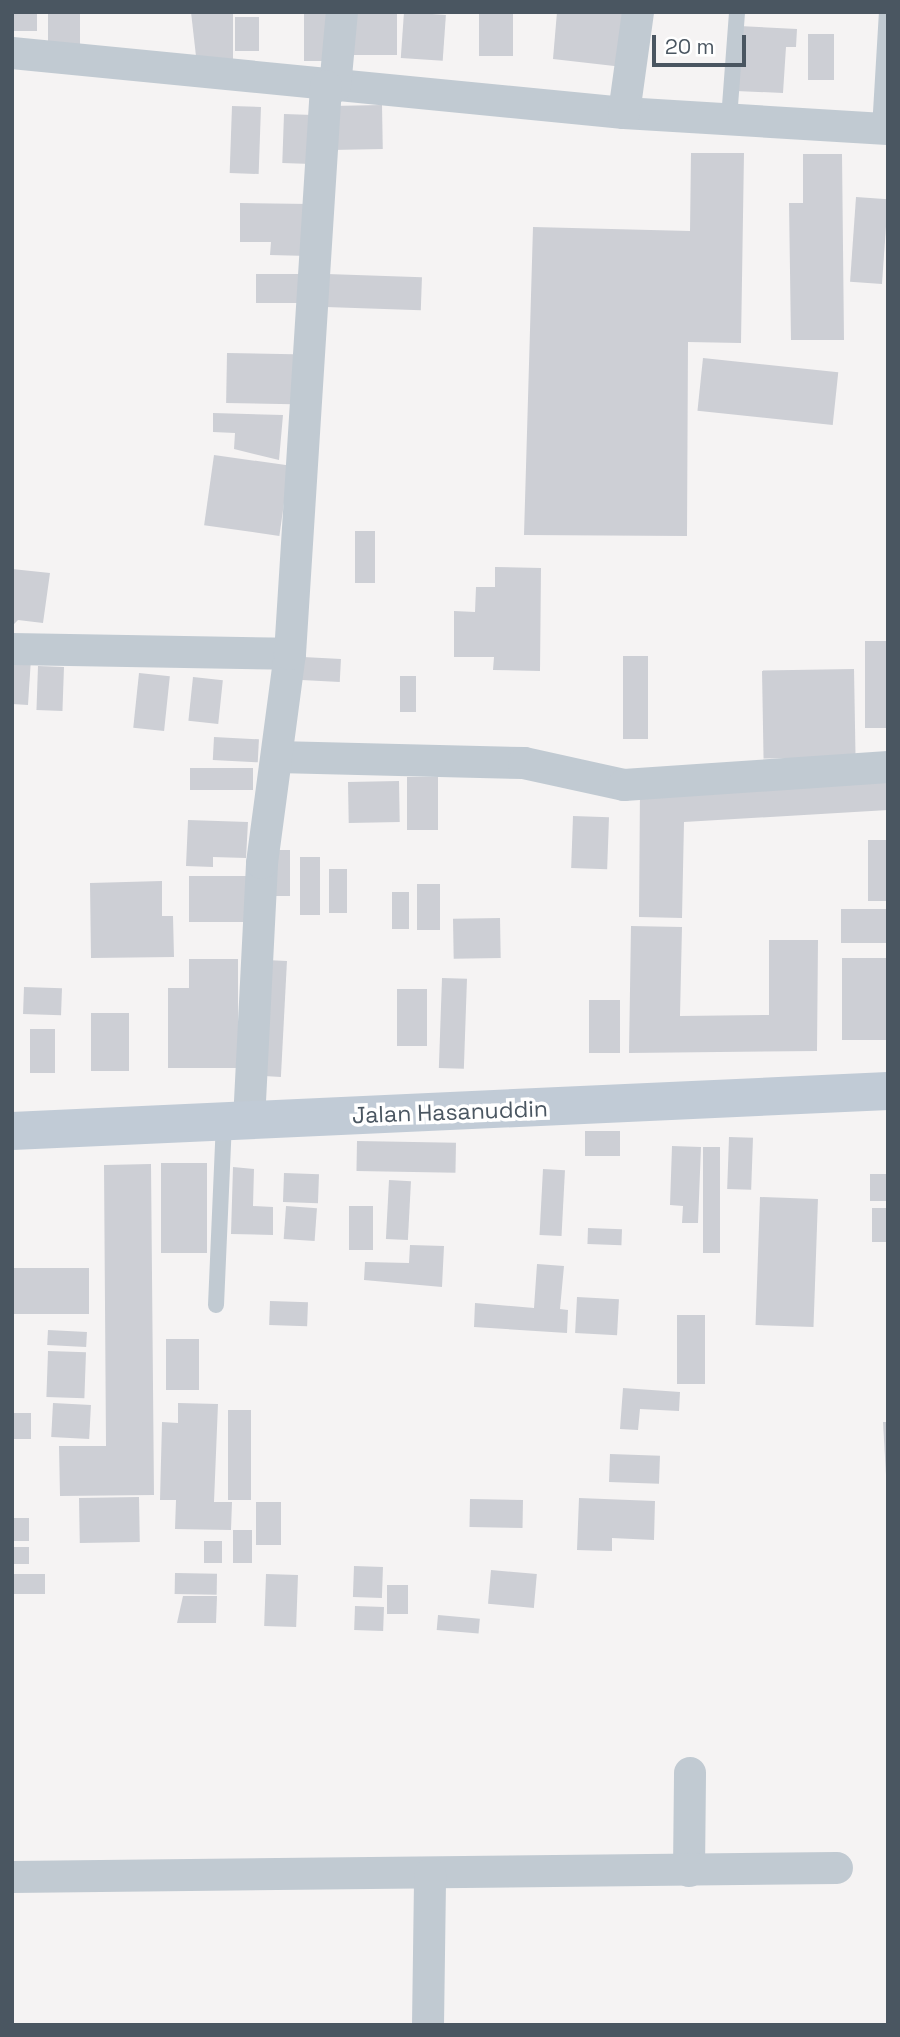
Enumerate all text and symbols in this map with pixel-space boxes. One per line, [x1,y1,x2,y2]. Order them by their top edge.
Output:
scale bar [655,21,750,65]
text: 20 m [665,33,715,60]
street label: Jalan Hasanuddin [352,1095,548,1129]

